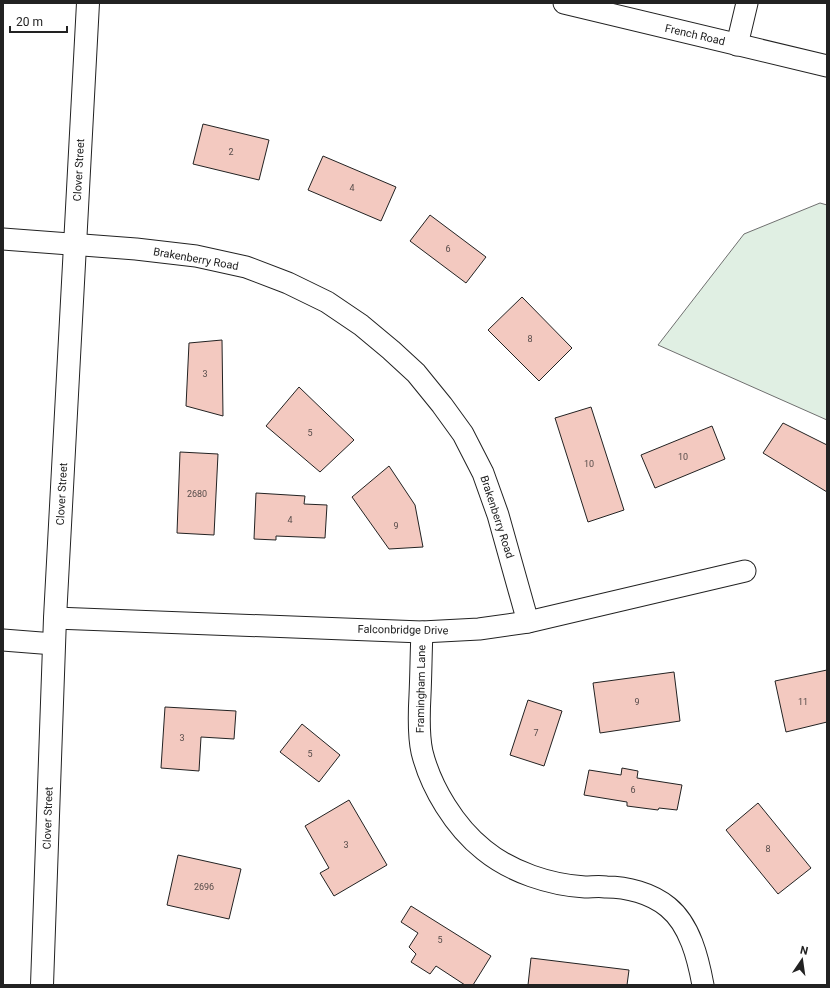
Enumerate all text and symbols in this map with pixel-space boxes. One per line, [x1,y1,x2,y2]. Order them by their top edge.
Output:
scale bar [10,8,67,34]
text: 20 m [16,15,43,29]
street label: French Road [664,22,726,48]
street label: Clover Street [71,138,87,202]
house number: 2 [228,147,234,157]
house number: 4 [349,183,355,193]
house number: 6 [445,244,451,254]
street label: Brakenberry Road [152,245,240,273]
house number: 8 [527,334,533,344]
house number: 3 [202,369,208,379]
house number: 5 [307,428,313,438]
house number: 10 [678,452,688,462]
house number: 10 [584,459,594,469]
street label: Clover Street [54,462,70,526]
street label: Brakenberry Road [477,474,517,560]
house number: 2680 [187,489,207,499]
house number: 4 [287,515,293,525]
house number: 9 [393,521,399,531]
street label: Falconbridge Drive [357,623,449,637]
street label: Framingham Lane [414,645,428,733]
house number: 9 [634,697,640,707]
house number: 11 [798,697,808,707]
house number: 7 [533,728,539,738]
house number: 3 [179,733,185,743]
house number: 5 [307,749,313,759]
house number: 6 [630,785,636,795]
street label: Clover Street [40,786,56,850]
house number: 3 [343,840,349,850]
house number: 8 [765,844,771,854]
house number: 2696 [194,882,214,892]
house number: 5 [437,935,443,945]
north arrow [782,940,822,980]
text: N [799,944,810,958]

